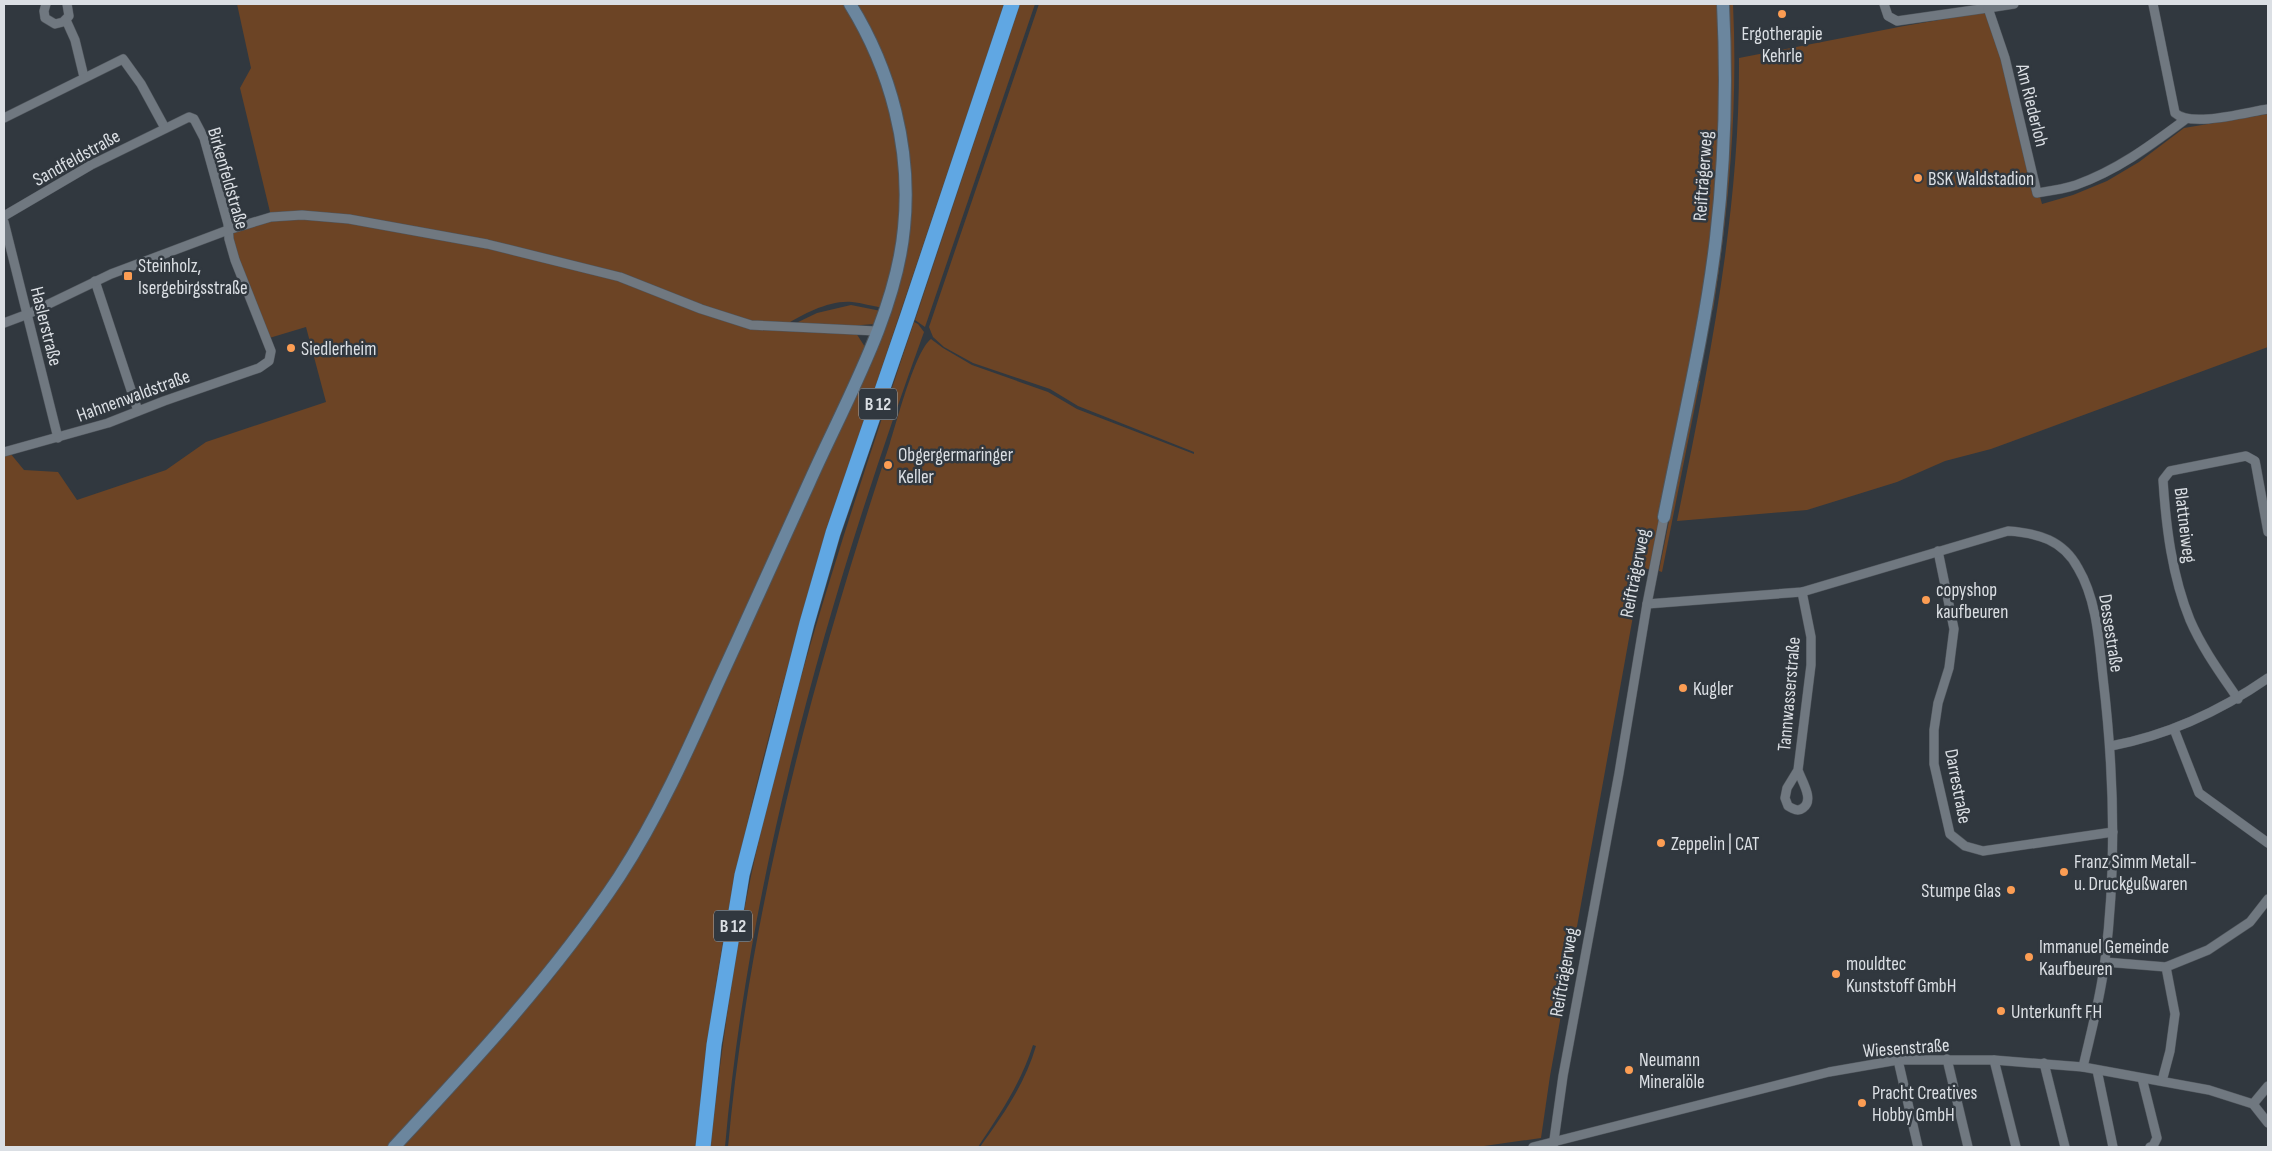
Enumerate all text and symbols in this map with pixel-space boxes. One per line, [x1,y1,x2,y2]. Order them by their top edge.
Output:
marker: Ergotherapie Kehrle [1776,8,1788,20]
place label: Ergotherapie Kehrle [1741,23,1823,68]
street label: Am Riederloh [2010,61,2053,149]
street label: Sandfeldstraße [29,125,124,192]
street label: Birkenfeldstraße [202,125,253,232]
street label: Reifträgerweg [1689,130,1718,222]
place label: BSK Waldstadion [1928,168,2034,191]
marker: BSK Waldstadion [1912,172,1924,184]
place label: Steinholz, Isergebirgsstraße [138,255,248,300]
marker: Steinholz, Isergebirgsstraße [122,270,134,282]
street label: Haslerstraße [25,284,66,368]
place label: Siedlerheim [301,338,376,361]
marker: Siedlerheim [285,342,297,354]
street label: Hahnenwaldstraße [74,365,193,428]
road number: B 12 [859,388,897,419]
place label: Obgergermaringer Keller [898,444,1014,489]
marker: Obgergermaringer Keller [882,459,894,471]
street label: Blattneiweg [2168,486,2201,565]
street label: Reifträgerweg [1616,526,1655,620]
place label: copyshop kaufbeuren [1936,579,2008,624]
street label: Dessestraße [2093,593,2128,674]
marker: copyshop kaufbeuren [1920,594,1932,606]
street label: Tannwasserstraße [1773,636,1806,752]
place label: Kugler [1693,678,1734,701]
marker: Kugler [1677,682,1689,694]
street label: Darrestraße [1939,747,1976,826]
place label: Zeppelin | CAT [1671,833,1760,856]
marker: Zeppelin | CAT [1655,837,1667,849]
place label: Franz Simm Metall- u. Druckgußwaren [2074,851,2197,896]
marker: Franz Simm Metall- u. Druckgußwaren [2058,866,2070,878]
place label: Stumpe Glas [1921,880,2001,903]
marker: Stumpe Glas [2005,884,2017,896]
road number: B 12 [714,910,752,941]
street label: Reifträgerweg [1545,925,1584,1019]
place label: Immanuel Gemeinde Kaufbeuren [2039,936,2169,981]
marker: Immanuel Gemeinde Kaufbeuren [2023,951,2035,963]
place label: mouldtec Kunststoff GmbH [1846,953,1956,998]
marker: mouldtec Kunststoff GmbH [1830,968,1842,980]
place label: Unterkunft FH [2011,1001,2102,1024]
marker: Unterkunft FH [1995,1005,2007,1017]
street label: Wiesenstraße [1862,1034,1950,1063]
place label: Neumann Mineralöle [1639,1049,1705,1094]
marker: Neumann Mineralöle [1623,1064,1635,1076]
place label: Pracht Creatives Hobby GmbH [1872,1082,1978,1127]
marker: Pracht Creatives Hobby GmbH [1856,1097,1868,1109]

